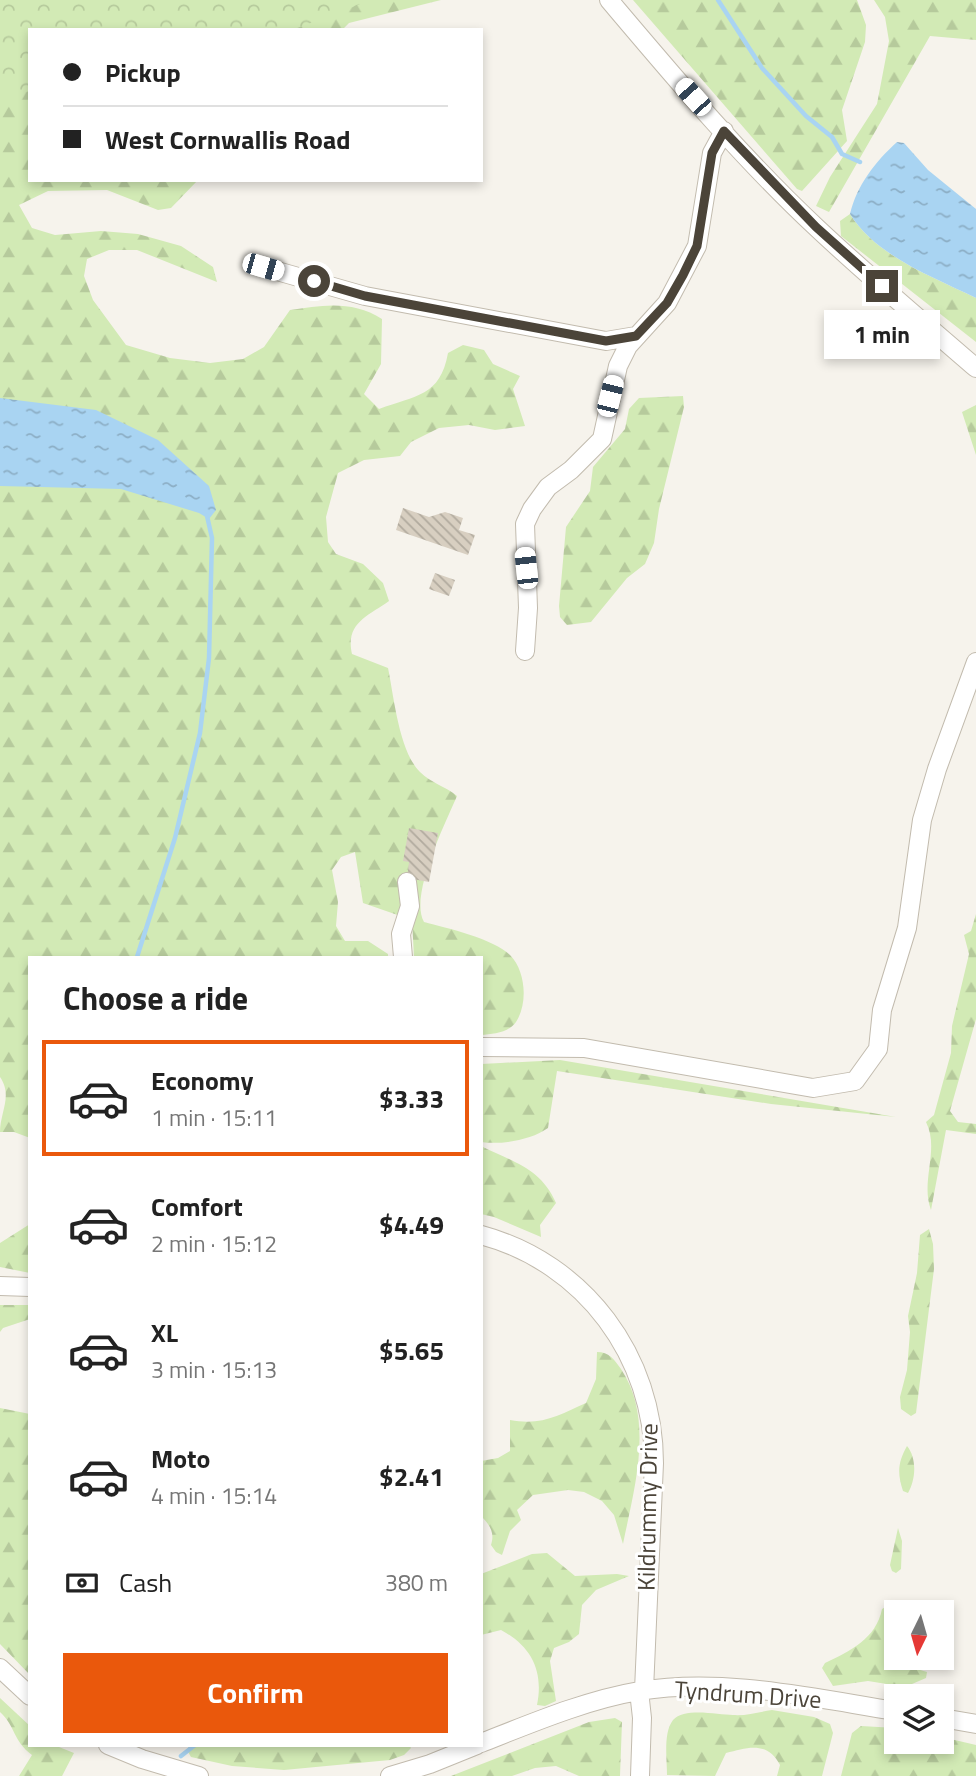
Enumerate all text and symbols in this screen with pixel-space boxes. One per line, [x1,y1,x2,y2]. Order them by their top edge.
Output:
text: Pickup [105,53,181,92]
car [672,74,715,120]
text: West Cornwallis Road [105,120,351,159]
car [240,251,287,283]
route start [298,265,330,297]
route end [866,270,898,302]
callout: 1 min [824,310,940,360]
text: 1 min [854,317,910,352]
car [595,373,626,419]
car [514,546,539,590]
text: Choose a ride [63,974,248,1022]
text: Economy [151,1061,253,1100]
icon: car [67,1067,130,1130]
text: $3.33 [379,1079,444,1118]
text: 1 min · 15:11 [151,1100,277,1135]
text: Comfort [151,1187,243,1226]
icon: car [67,1193,130,1256]
text: $4.49 [379,1205,444,1244]
text: 2 min · 15:12 [151,1226,277,1261]
text: XL [151,1313,178,1352]
icon: car [67,1319,130,1382]
text: $5.65 [379,1331,444,1370]
text: 3 min · 15:13 [151,1352,277,1387]
street label: Kildrummy Drive [628,1423,666,1591]
text: Moto [151,1439,210,1478]
icon: car [67,1445,130,1508]
text: $2.41 [379,1457,444,1496]
text: 4 min · 15:14 [151,1478,277,1513]
text: Cash [119,1563,172,1602]
icon: cash [63,1564,101,1602]
text: 380 m [385,1565,448,1600]
north arrow [884,1600,954,1670]
map controls [884,1600,954,1754]
button: Confirm [63,1653,448,1733]
street label: Tyndrum Drive [673,1671,823,1717]
button: layers [884,1684,954,1754]

